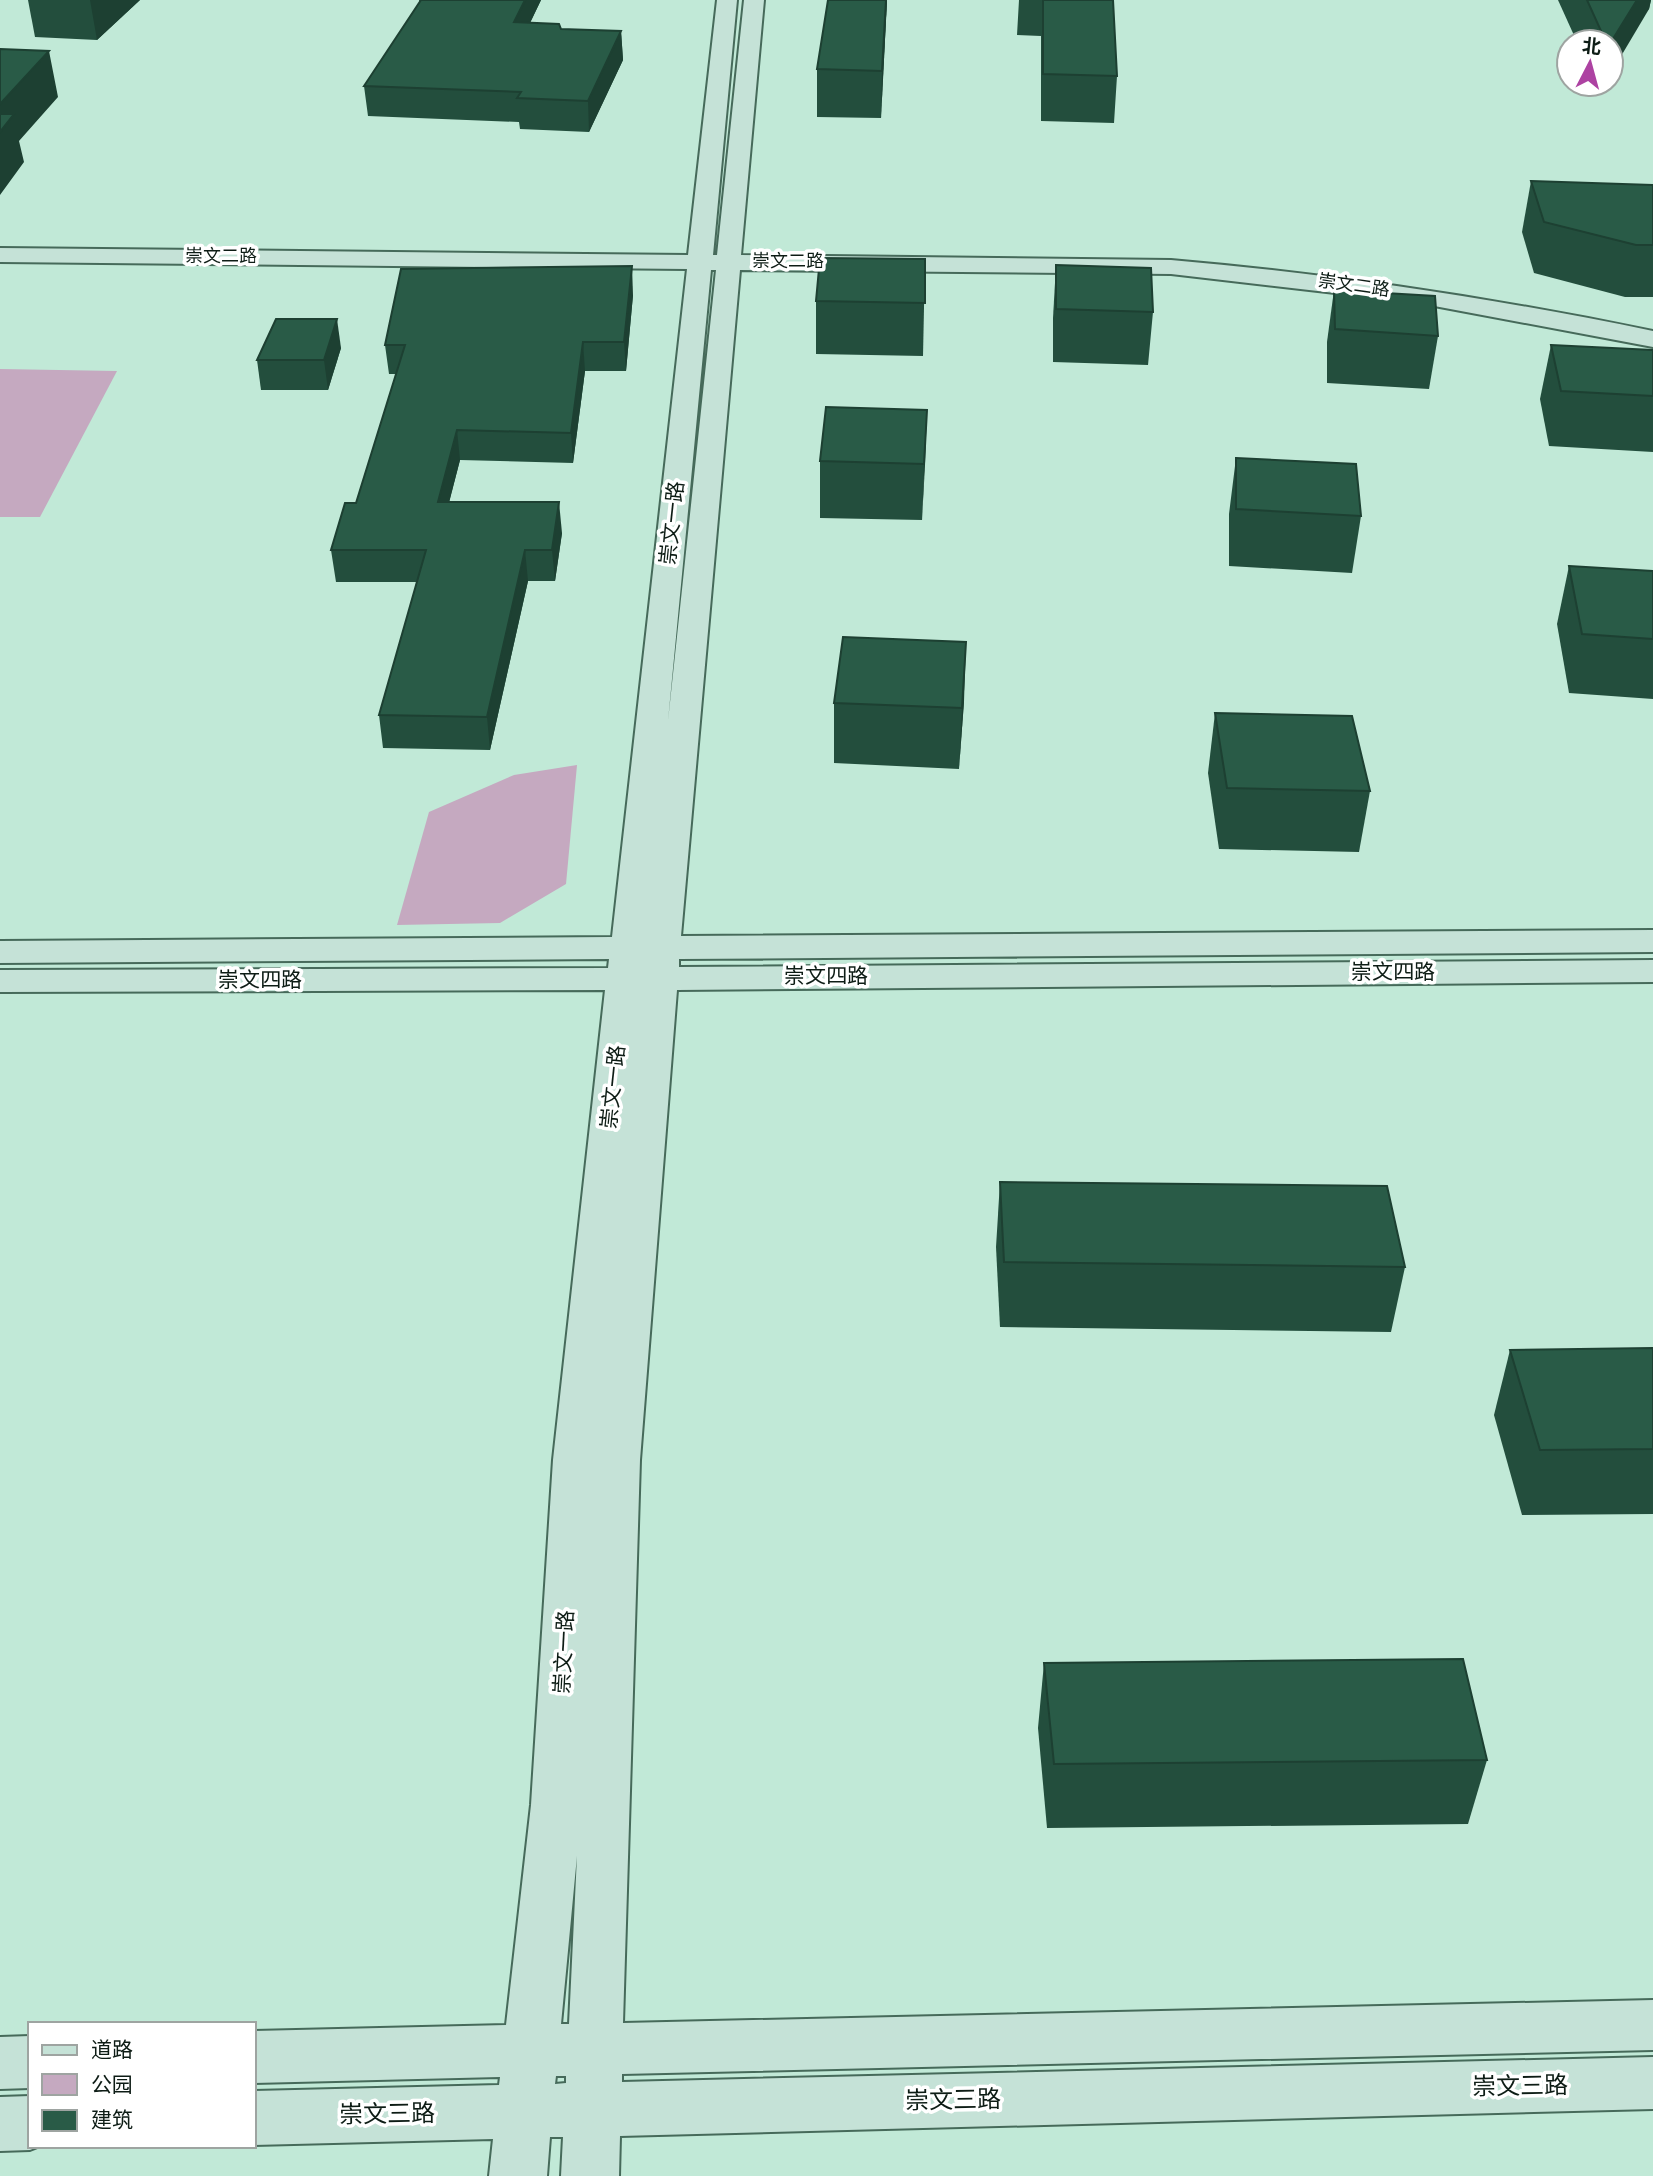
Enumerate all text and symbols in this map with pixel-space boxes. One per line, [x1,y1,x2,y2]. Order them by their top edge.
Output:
north arrow [1555,28,1625,98]
text: 北 [1581,34,1602,59]
street label: 崇文二路 [185,245,257,267]
street label: 崇文二路 [752,250,824,272]
street label: 崇文二路 [1317,269,1391,301]
street label: 崇文一路 [655,480,688,566]
street label: 崇文四路 [1351,959,1435,984]
street label: 崇文四路 [784,963,868,988]
street label: 崇文四路 [218,967,302,992]
street label: 崇文一路 [596,1044,629,1130]
street label: 崇文一路 [549,1609,578,1695]
legend [28,2022,256,2148]
text: 道路 [91,2037,133,2062]
street label: 崇文三路 [1472,2070,1568,2101]
text: 公园 [91,2072,133,2097]
street label: 崇文三路 [905,2084,1001,2115]
street label: 崇文三路 [339,2098,435,2129]
text: 建筑 [91,2107,133,2132]

